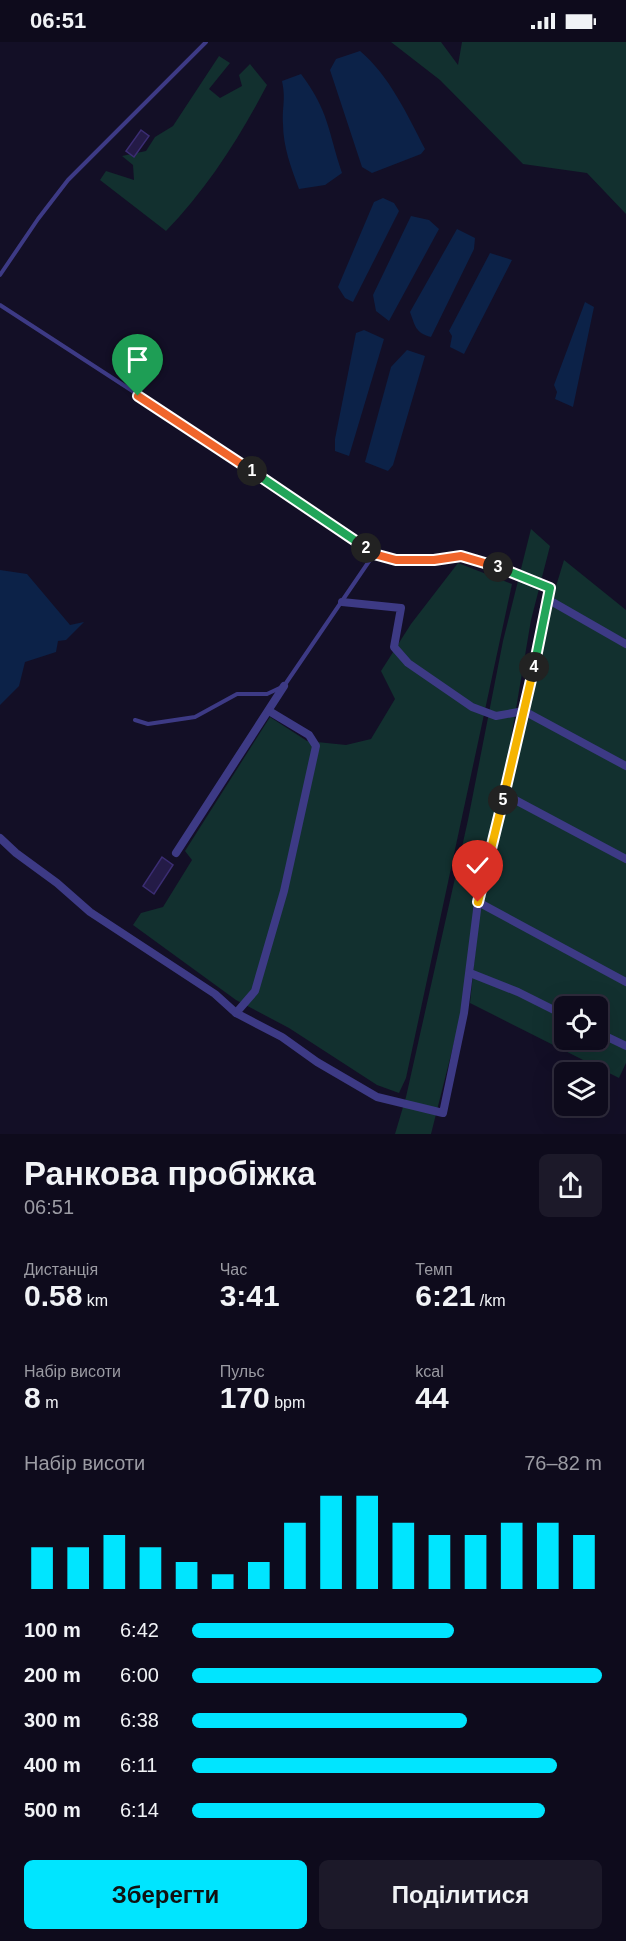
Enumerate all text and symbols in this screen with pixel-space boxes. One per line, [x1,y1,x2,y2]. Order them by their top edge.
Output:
text: 06:51 [30,8,86,33]
pin [112,334,163,396]
icon: arrive [121,343,154,376]
pin: 1 [237,456,267,486]
text: 1 [248,462,256,479]
pin: 2 [351,533,381,563]
text: 2 [362,539,370,556]
pin: 3 [483,552,513,582]
text: 3 [494,558,502,575]
pin: 4 [519,652,549,682]
text: 4 [530,658,538,675]
pin: 5 [488,785,518,815]
text: 5 [499,791,507,808]
pin [452,840,503,902]
icon: check [461,849,494,882]
map controls [554,996,608,1116]
button: locate [554,996,608,1050]
button: layers [554,1062,608,1116]
button: share [539,1154,602,1217]
text: Ранкова пробіжка [24,1155,316,1192]
text: 06:51 [24,1196,74,1218]
text: Дистанція [24,1261,98,1278]
text: Час [220,1261,247,1278]
text: Темп [415,1261,453,1278]
text: 0.58 [24,1279,82,1312]
text: 3:41 [220,1279,280,1312]
text: 6:21 [415,1279,475,1312]
text: km [82,1292,108,1309]
text: /km [475,1292,506,1309]
text: Набір висоти [24,1363,121,1380]
text: Пульс [220,1363,264,1380]
text: kcal [415,1363,444,1380]
text: 8 [24,1381,41,1414]
text: 170 [220,1381,270,1414]
text: 44 [415,1381,449,1414]
text: m [41,1394,58,1411]
text: bpm [270,1394,305,1411]
text: Набір висоти [24,1452,145,1474]
text: 76–82 m [524,1452,602,1474]
text: 100 m [24,1619,81,1641]
text: 6:42 [120,1619,159,1641]
text: 200 m [24,1664,81,1686]
text: 6:00 [120,1664,159,1686]
text: 300 m [24,1709,81,1731]
text: 6:38 [120,1709,159,1731]
text: 400 m [24,1754,81,1776]
text: 6:11 [120,1754,157,1776]
text: 500 m [24,1799,81,1821]
text: 6:14 [120,1799,159,1821]
button: Зберегти [24,1860,307,1929]
button: Поділитися [319,1860,602,1929]

